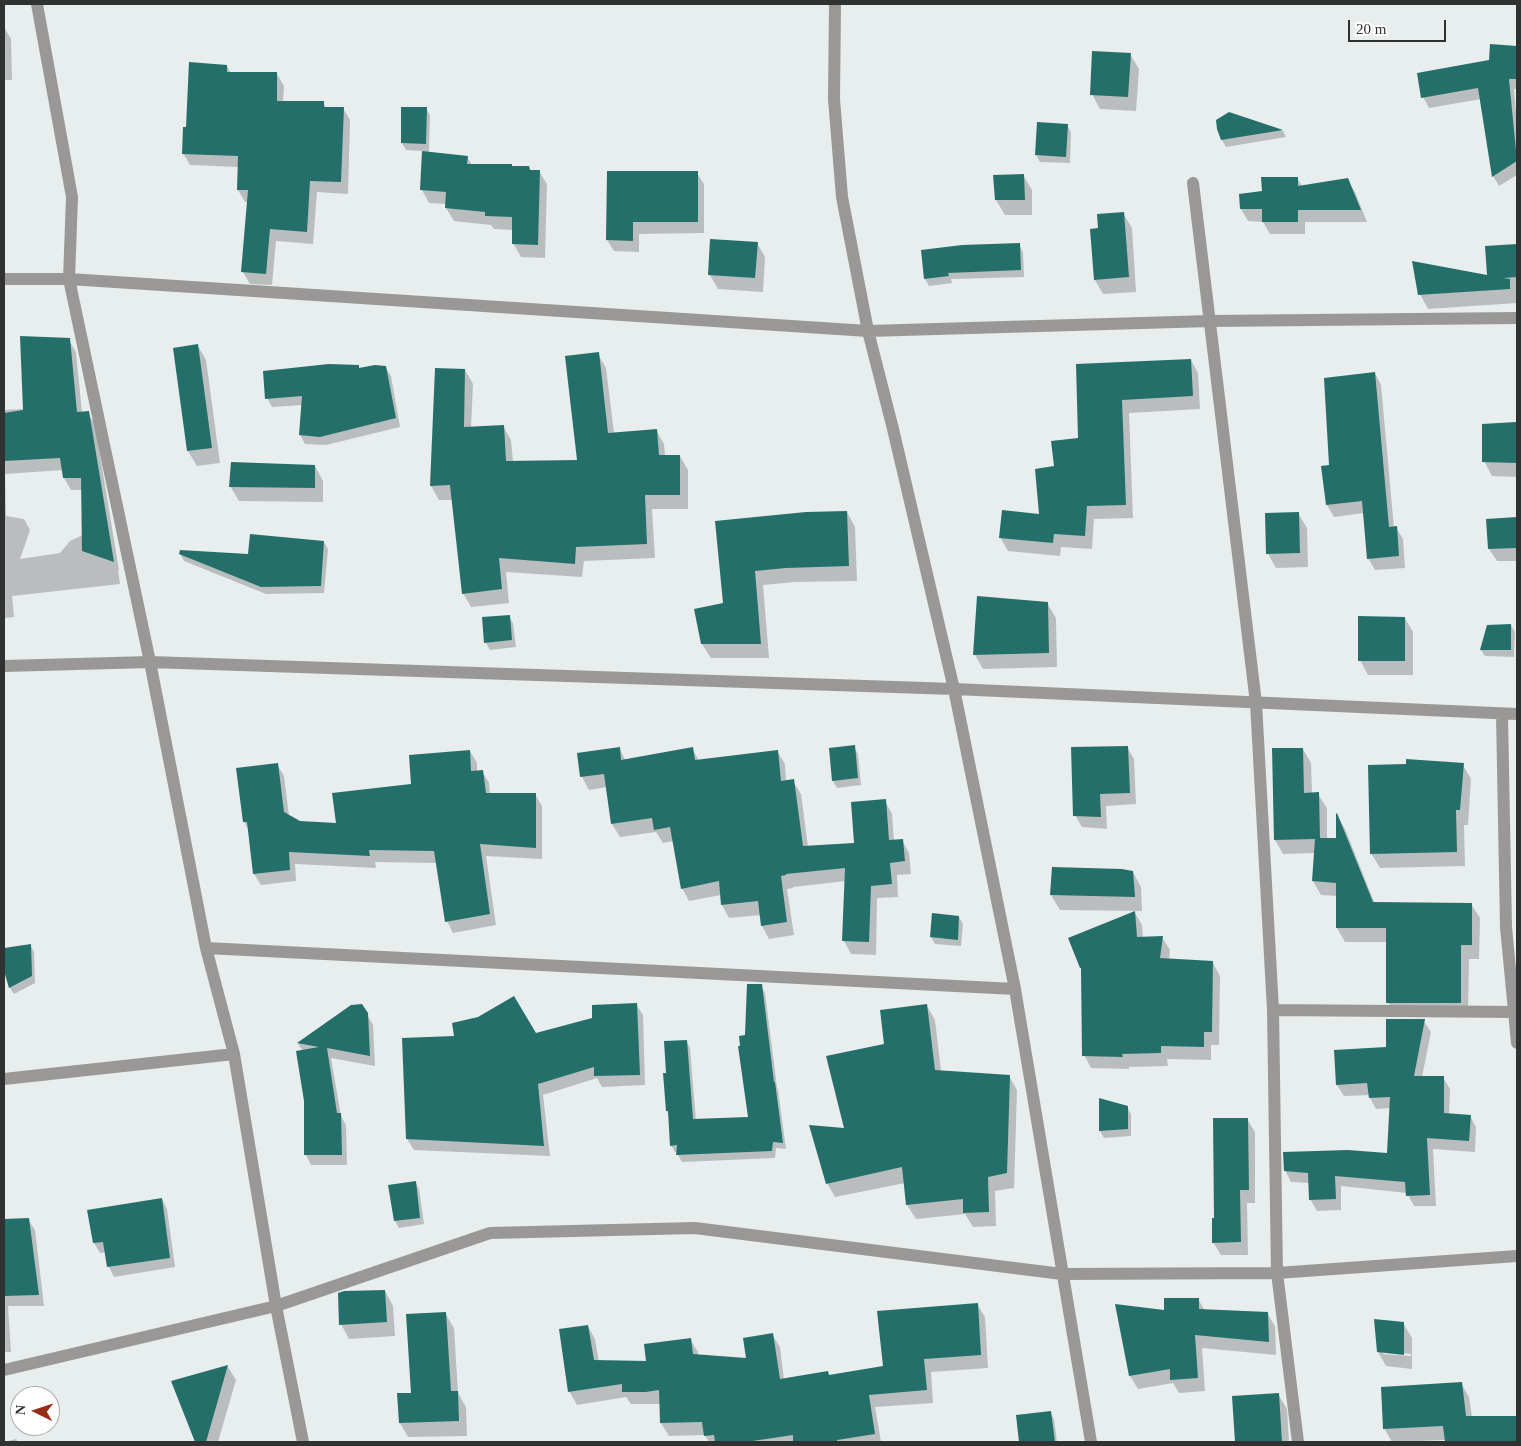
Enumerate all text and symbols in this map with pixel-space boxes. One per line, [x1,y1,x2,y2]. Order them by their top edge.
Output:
scale bar [1351,10,1448,42]
text: 20 m [1356,21,1386,37]
north arrow [10,1386,60,1436]
text: N [13,1404,28,1416]

